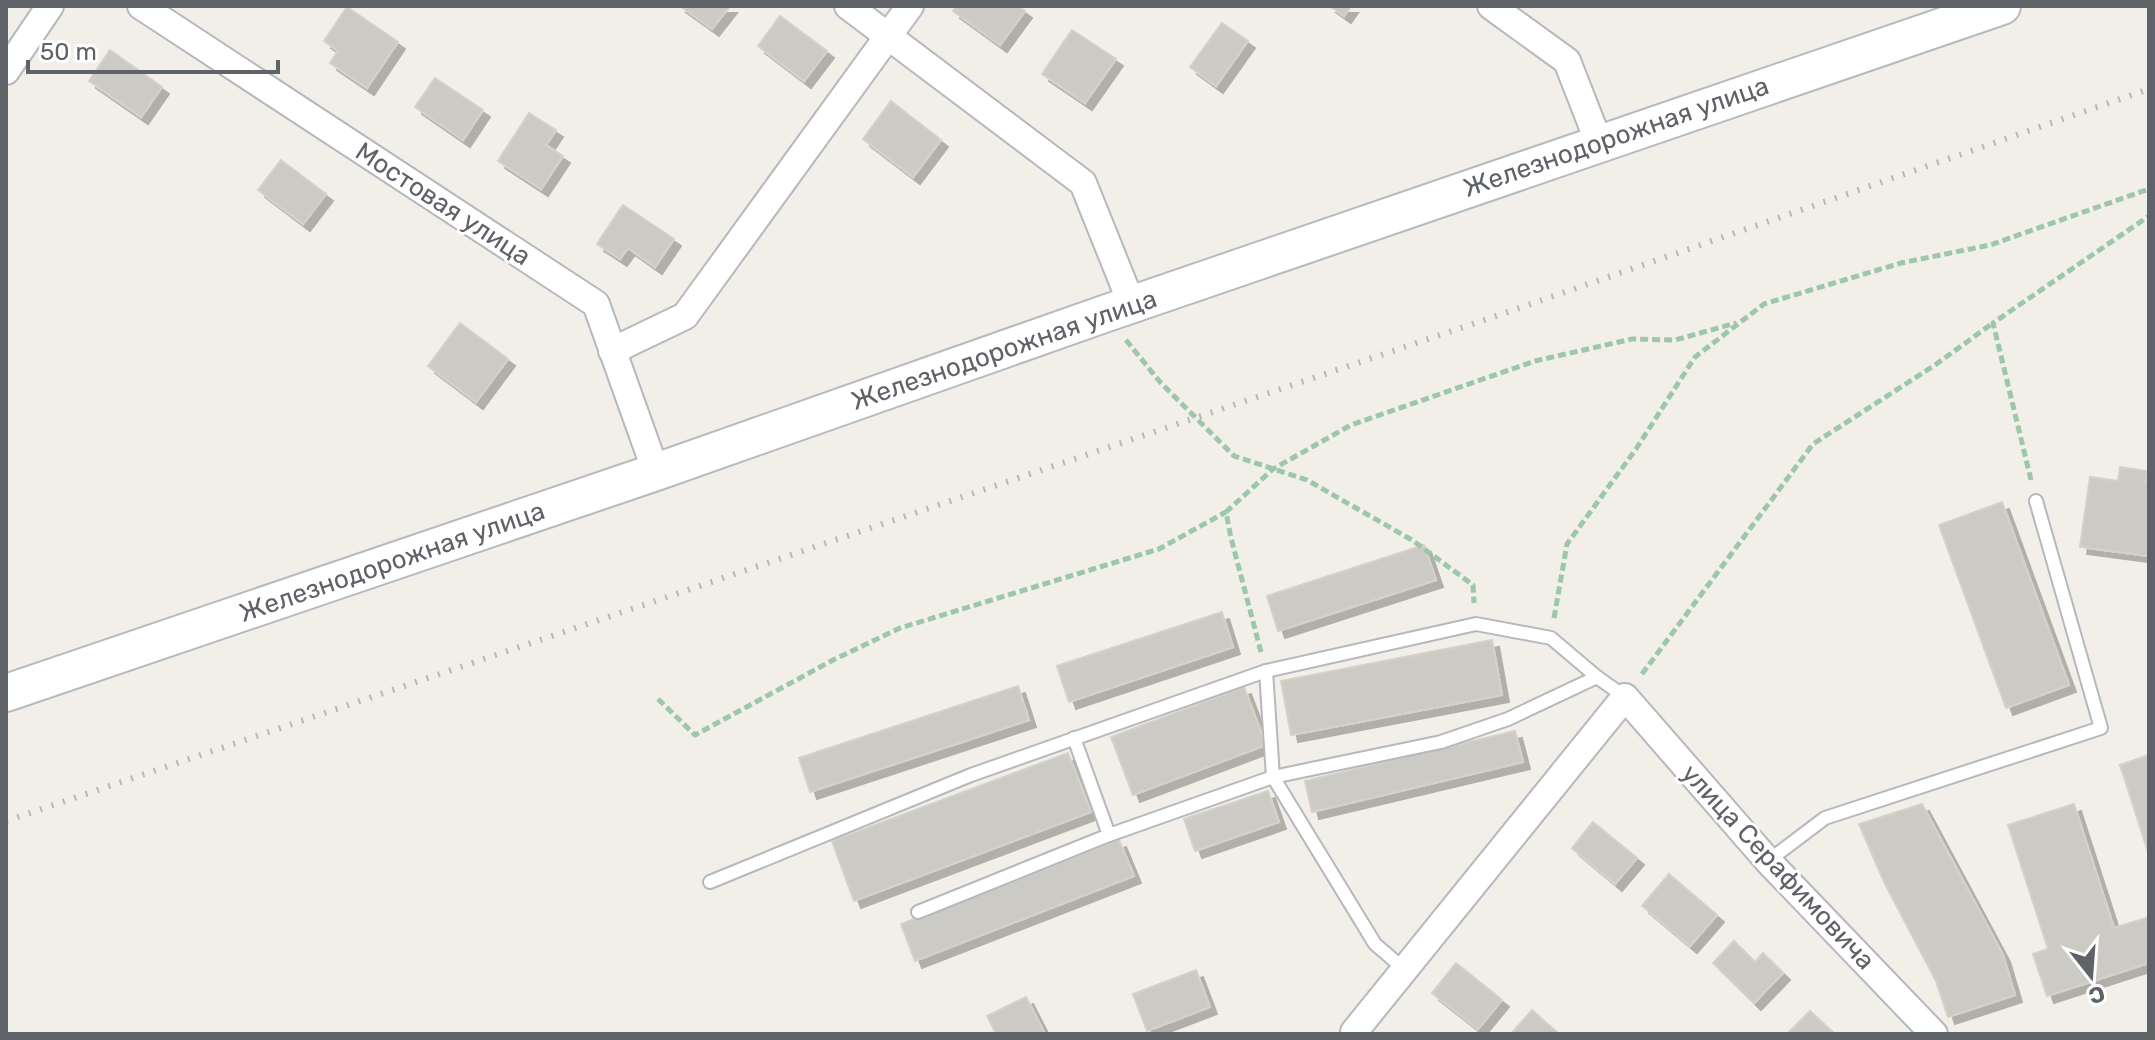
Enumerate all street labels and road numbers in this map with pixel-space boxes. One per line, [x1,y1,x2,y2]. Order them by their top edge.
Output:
street label: Железнодорожная улица [1459,70,1773,204]
street label: Мостовая улица [350,136,536,272]
street label: Железнодорожная улица [847,283,1161,417]
street label: Железнодорожная улица [235,495,549,629]
street label: улица Серафимовича [1675,758,1881,976]

